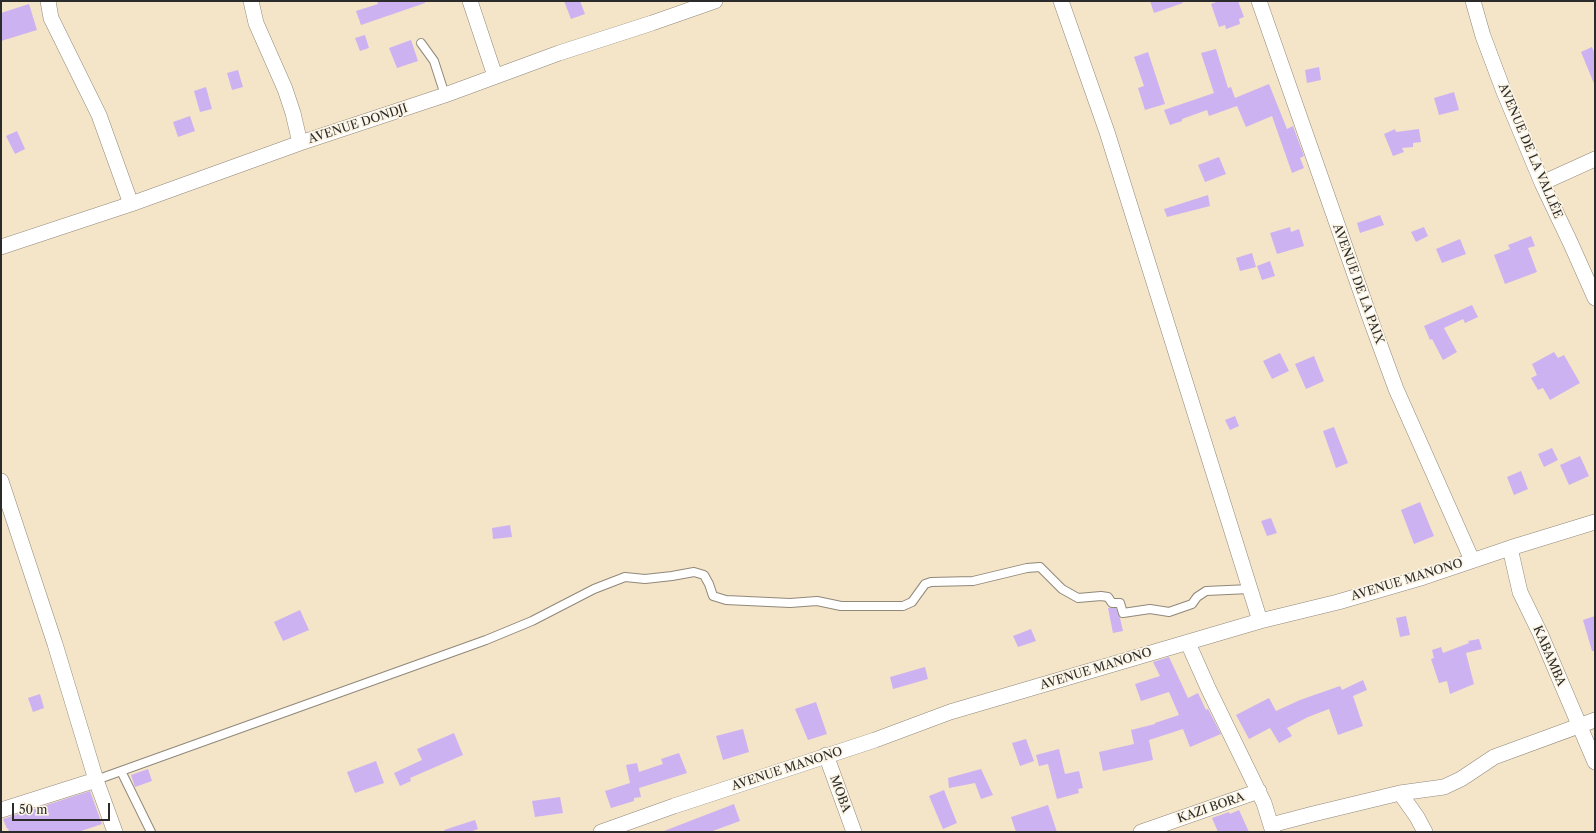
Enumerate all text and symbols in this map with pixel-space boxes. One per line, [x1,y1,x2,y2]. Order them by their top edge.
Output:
street label: AVENUE DE LA VALLÉE [1495,81,1565,221]
street label: AVENUE DONDJI [307,101,409,147]
street label: AVENUE DE LA PAIX [1330,222,1386,346]
street label: AVENUE MANONO [1349,556,1465,604]
street label: KABAMBA [1530,624,1568,688]
street label: AVENUE MANONO [1038,645,1154,693]
street label: AVENUE MANONO [730,744,844,794]
street label: MOBA [827,773,853,815]
street label: KAZI BORA [1176,790,1246,826]
scale bar [14,795,112,821]
text: 50 m [19,802,48,817]

